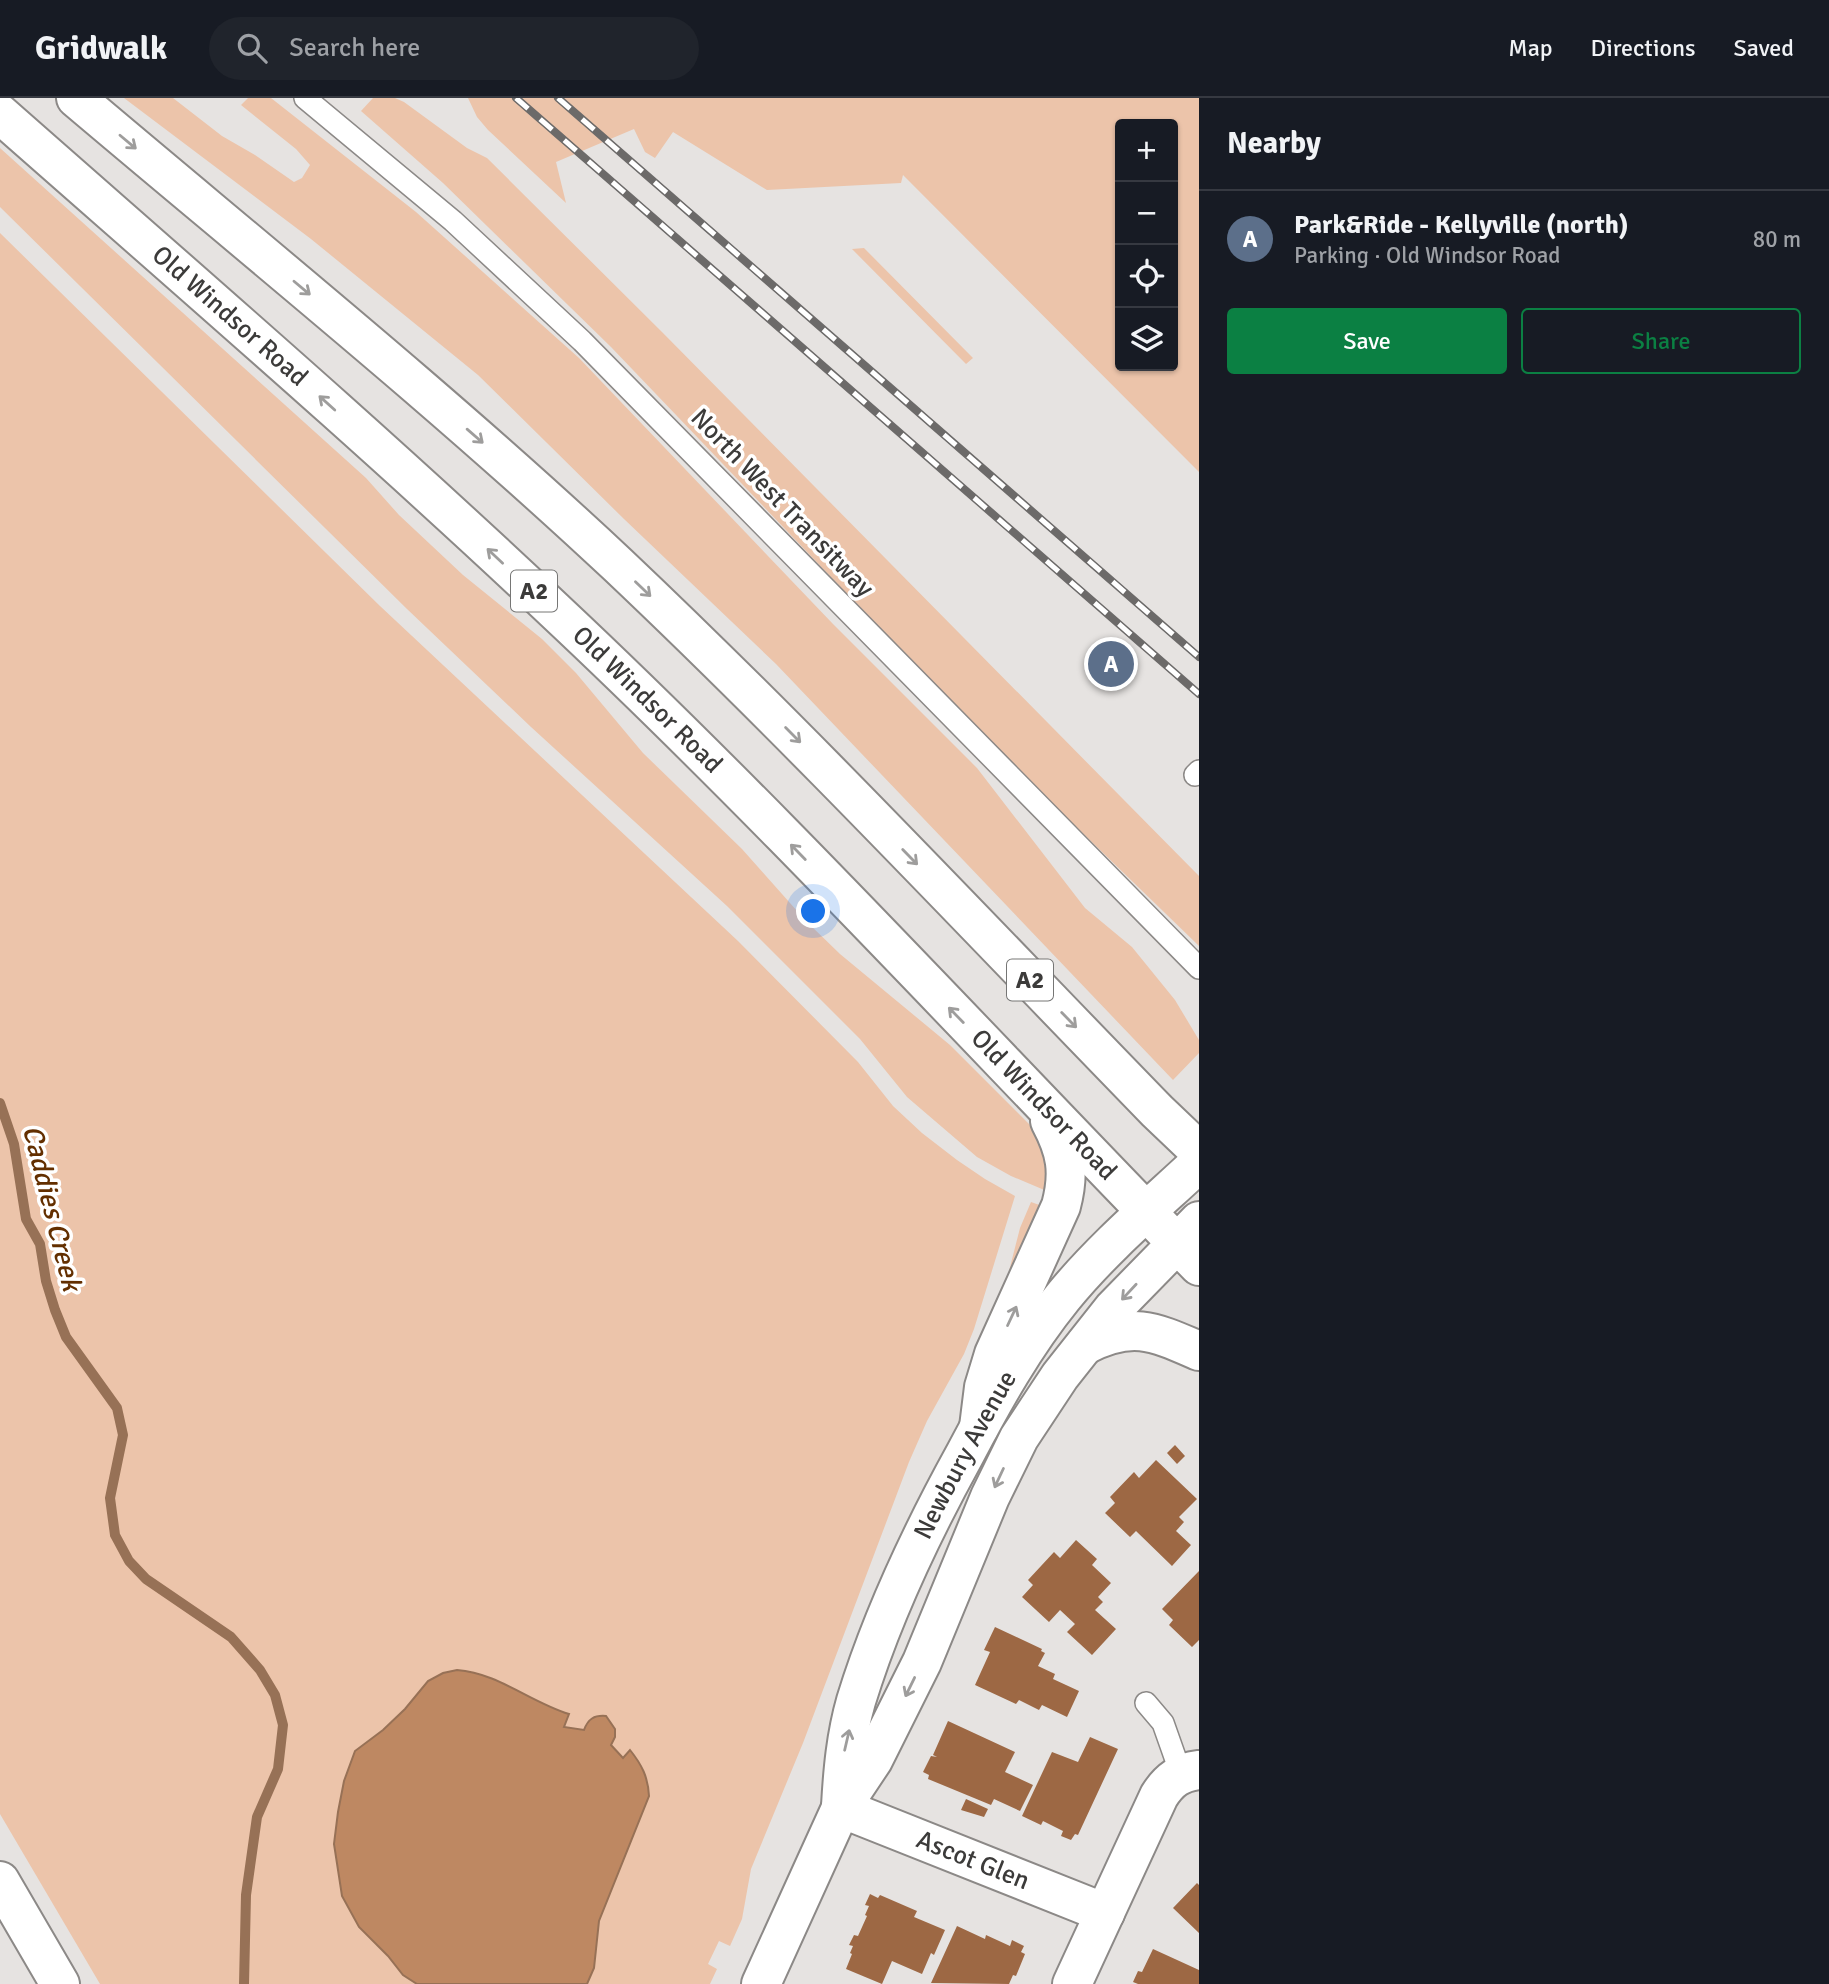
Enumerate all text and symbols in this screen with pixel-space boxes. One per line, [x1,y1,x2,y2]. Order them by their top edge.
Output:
search box [209,17,699,80]
text: Gridwalk [35,28,167,69]
icon: search [233,29,271,67]
text: Search here [289,32,420,64]
text: Map [1508,33,1553,63]
text: Directions [1591,33,1696,63]
text: Saved [1734,33,1794,63]
map controls [1115,119,1178,371]
button: + [1115,119,1178,182]
text: Nearby [1227,125,1321,162]
one-way arrow [118,134,136,150]
button: − [1115,182,1178,245]
text: Park&Ride - Kellyville (north) [1294,209,1629,241]
text: A [1243,225,1257,254]
text: 80 m [1753,225,1801,254]
street label: Old Windsor Road [145,239,314,393]
text: Parking · Old Windsor Road [1294,241,1560,270]
button: locate [1115,245,1178,308]
one-way arrow [293,280,311,296]
button: layers [1115,308,1178,371]
button: Save [1227,308,1507,374]
button: Share [1521,308,1801,374]
one-way arrow [318,395,336,411]
street label: North West Transitway [684,402,880,604]
one-way arrow [466,428,484,444]
one-way arrow [486,548,504,564]
road number: A2 [511,570,557,612]
one-way arrow [634,581,651,598]
street label: Old Windsor Road [565,620,729,780]
pin: A [1088,638,1134,690]
one-way arrow [784,726,801,743]
one-way arrow [790,843,807,860]
one-way arrow [902,848,919,865]
your location [796,894,830,928]
road number: A2 [1007,960,1053,1000]
one-way arrow [948,1007,965,1024]
one-way arrow [1060,1011,1077,1028]
street label: Old Windsor Road [964,1023,1123,1187]
water label: Caddies Creek [15,1122,90,1297]
one-way arrow [1120,1283,1137,1300]
one-way arrow [1006,1306,1019,1327]
street label: Newbury Avenue [907,1365,1024,1544]
one-way arrow [992,1467,1005,1488]
one-way arrow [903,1676,916,1697]
one-way arrow [841,1729,854,1752]
street label: Ascot Glen [912,1824,1034,1897]

